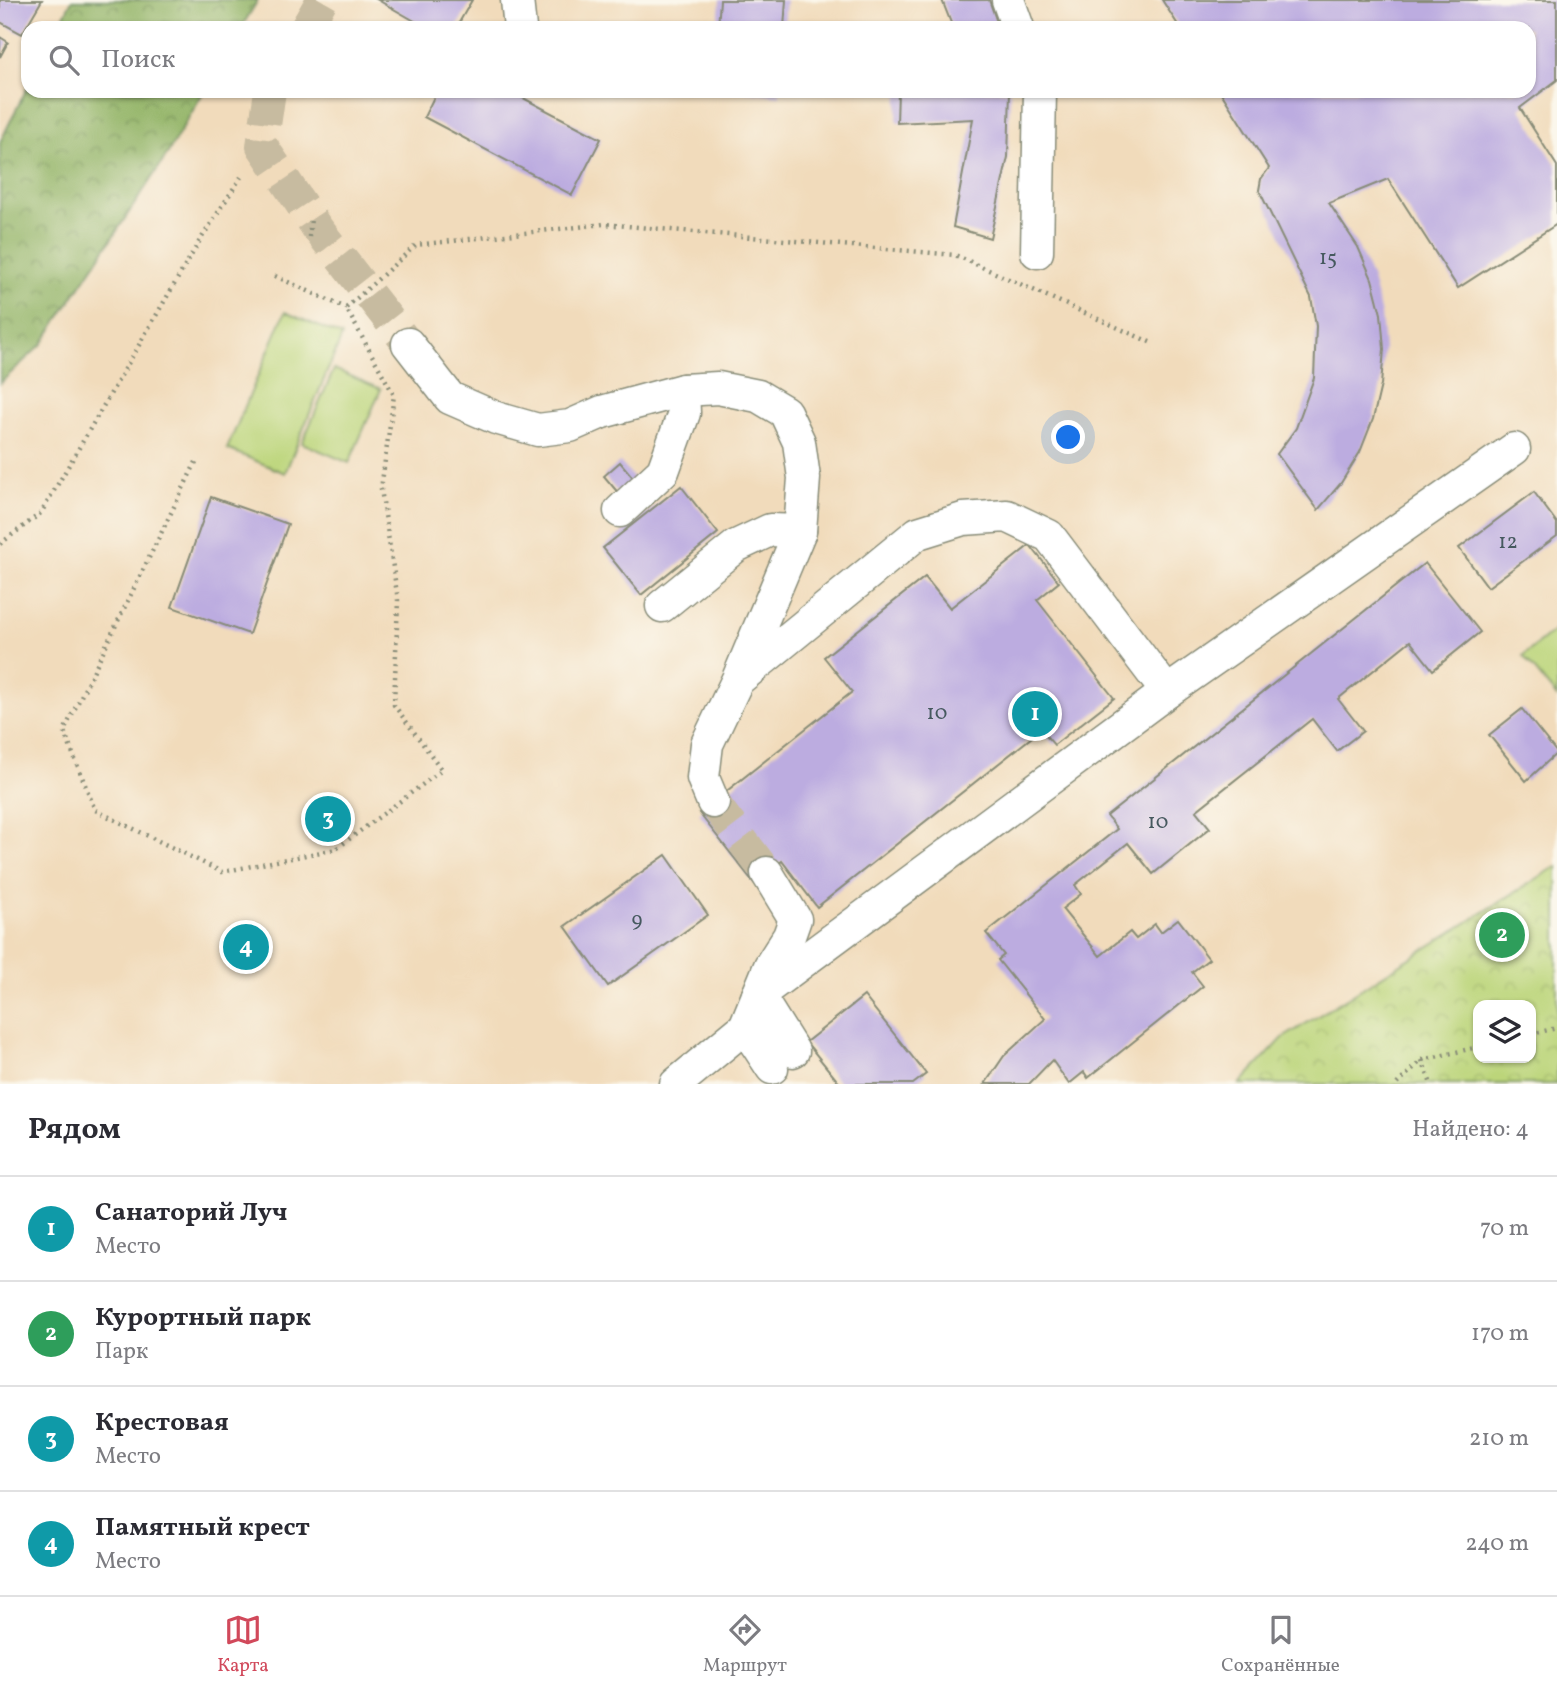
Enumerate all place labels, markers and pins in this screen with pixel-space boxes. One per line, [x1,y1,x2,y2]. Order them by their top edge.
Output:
pin: 1 [1012,688,1058,740]
pin: 3 [305,793,351,845]
pin: 2 [1479,909,1525,961]
pin: 4 [223,921,269,973]

